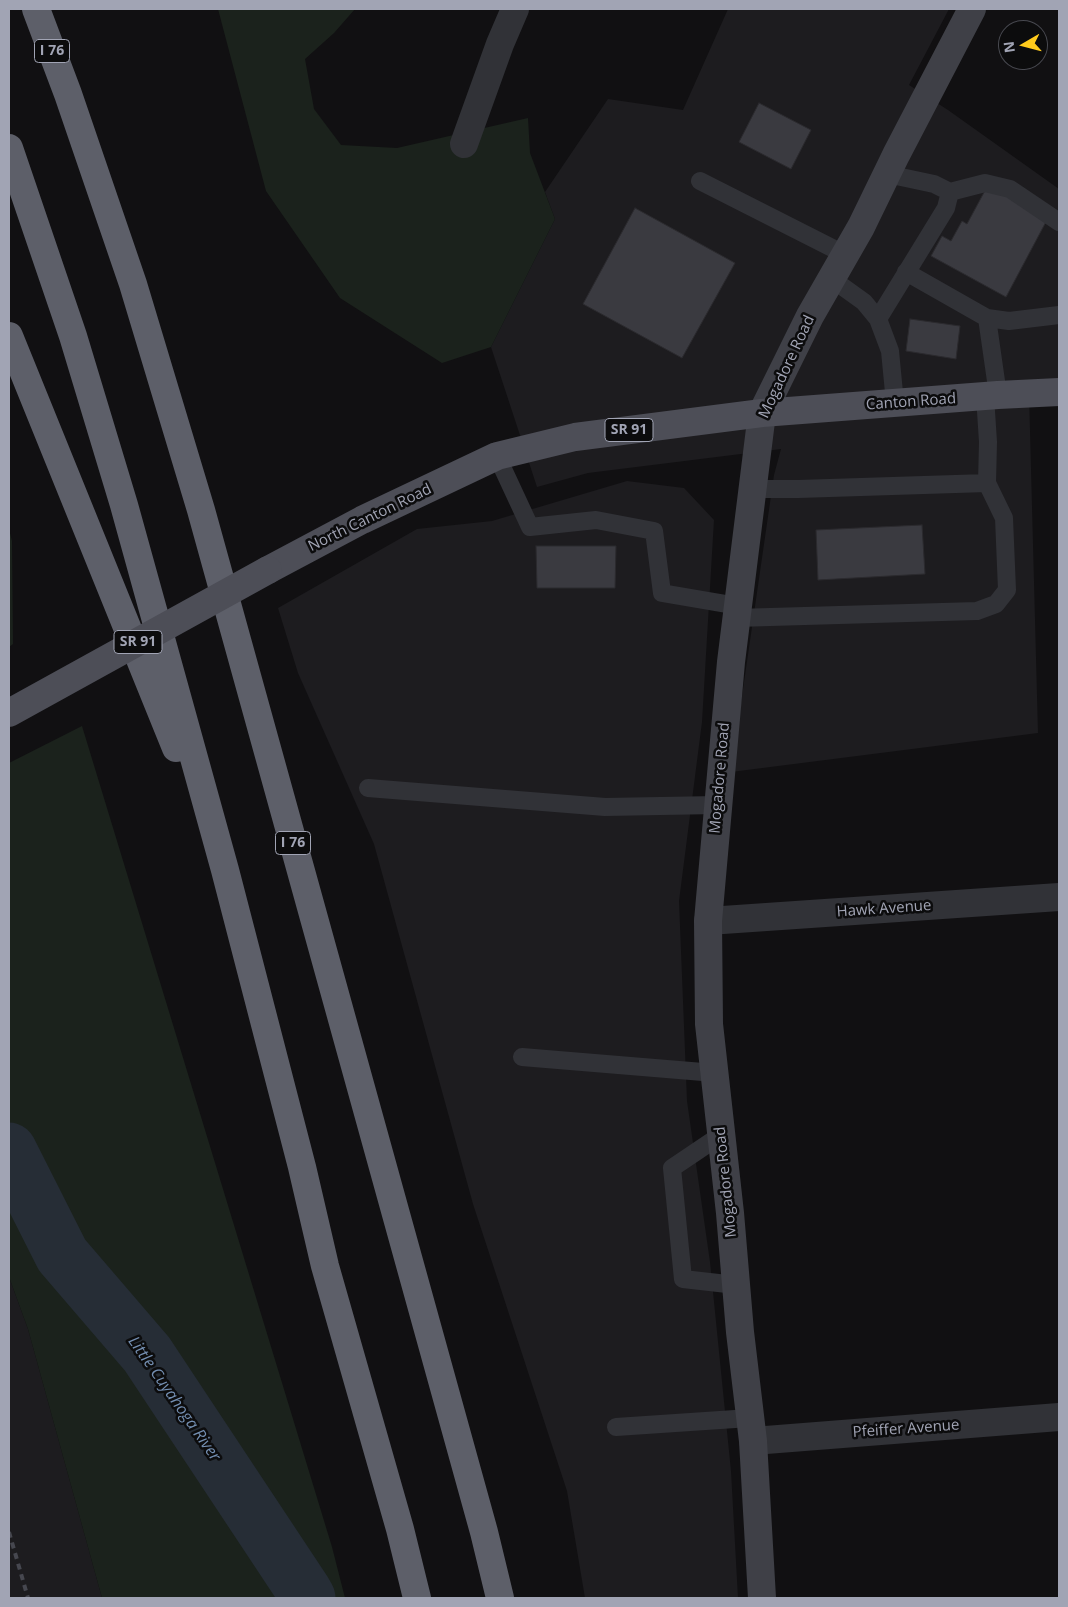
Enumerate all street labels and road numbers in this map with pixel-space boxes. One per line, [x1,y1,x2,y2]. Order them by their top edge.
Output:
road number: I 76 [34,40,70,62]
street label: Mogadore Road [755,313,819,421]
street label: Canton Road [865,390,957,414]
road number: SR 91 [605,418,653,442]
street label: North Canton Road [305,480,435,556]
road number: SR 91 [114,630,162,654]
street label: Mogadore Road [706,722,734,834]
road number: I 76 [276,831,310,854]
street label: Hawk Avenue [836,897,932,921]
street label: Mogadore Road [711,1126,741,1238]
street label: Pfeiffer Avenue [852,1416,960,1442]

